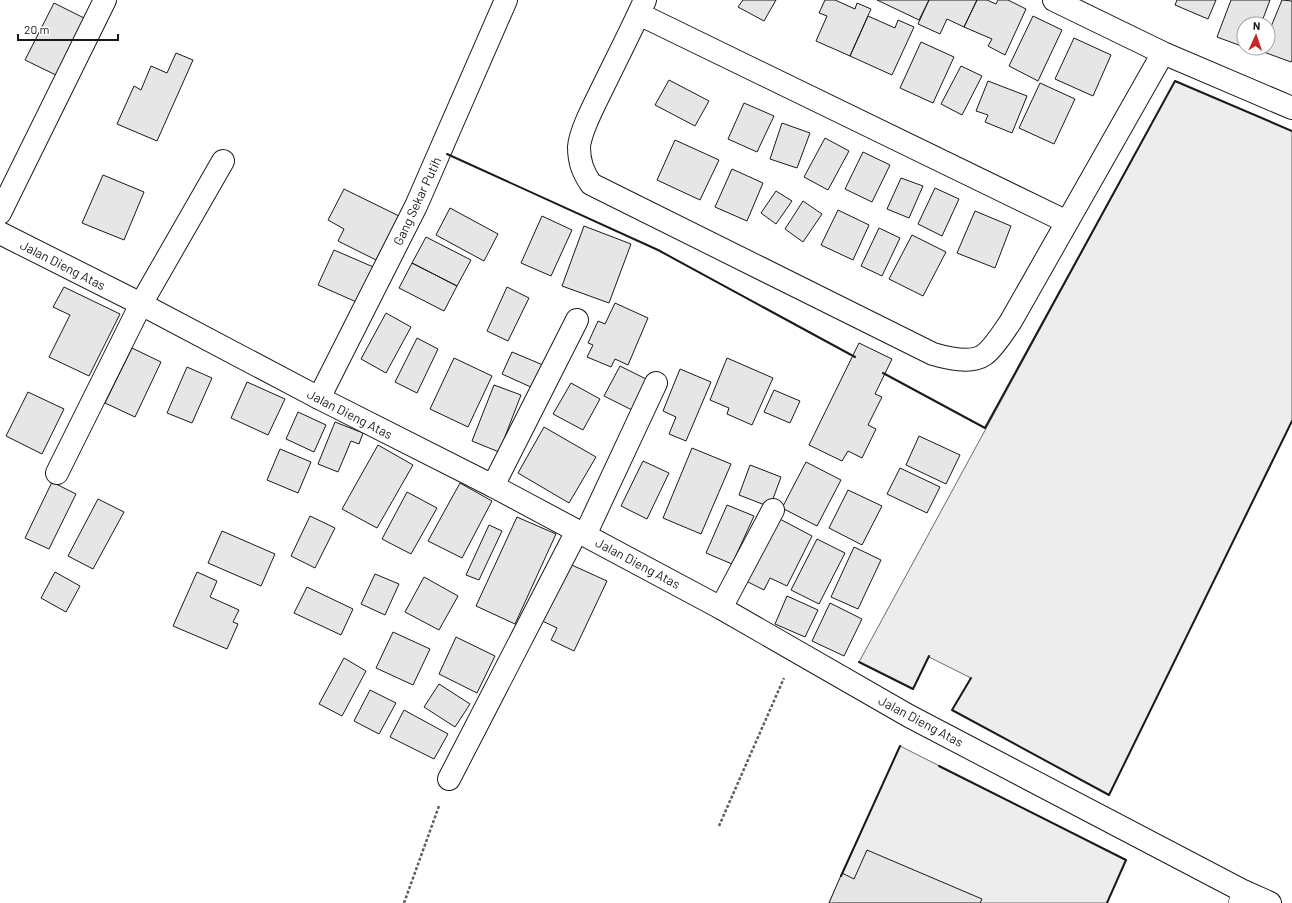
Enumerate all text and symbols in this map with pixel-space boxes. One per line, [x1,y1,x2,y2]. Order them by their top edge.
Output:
scale bar [18,16,118,42]
north arrow [1236,16,1276,56]
text: N [1253,19,1261,32]
text: 20 m [24,22,50,36]
street label: Gang Sekar Putih [390,154,444,248]
street label: Jalan Dieng Atas [18,237,108,293]
street label: Jalan Dieng Atas [305,386,395,442]
street label: Jalan Dieng Atas [593,534,683,592]
street label: Jalan Dieng Atas [876,692,966,750]

